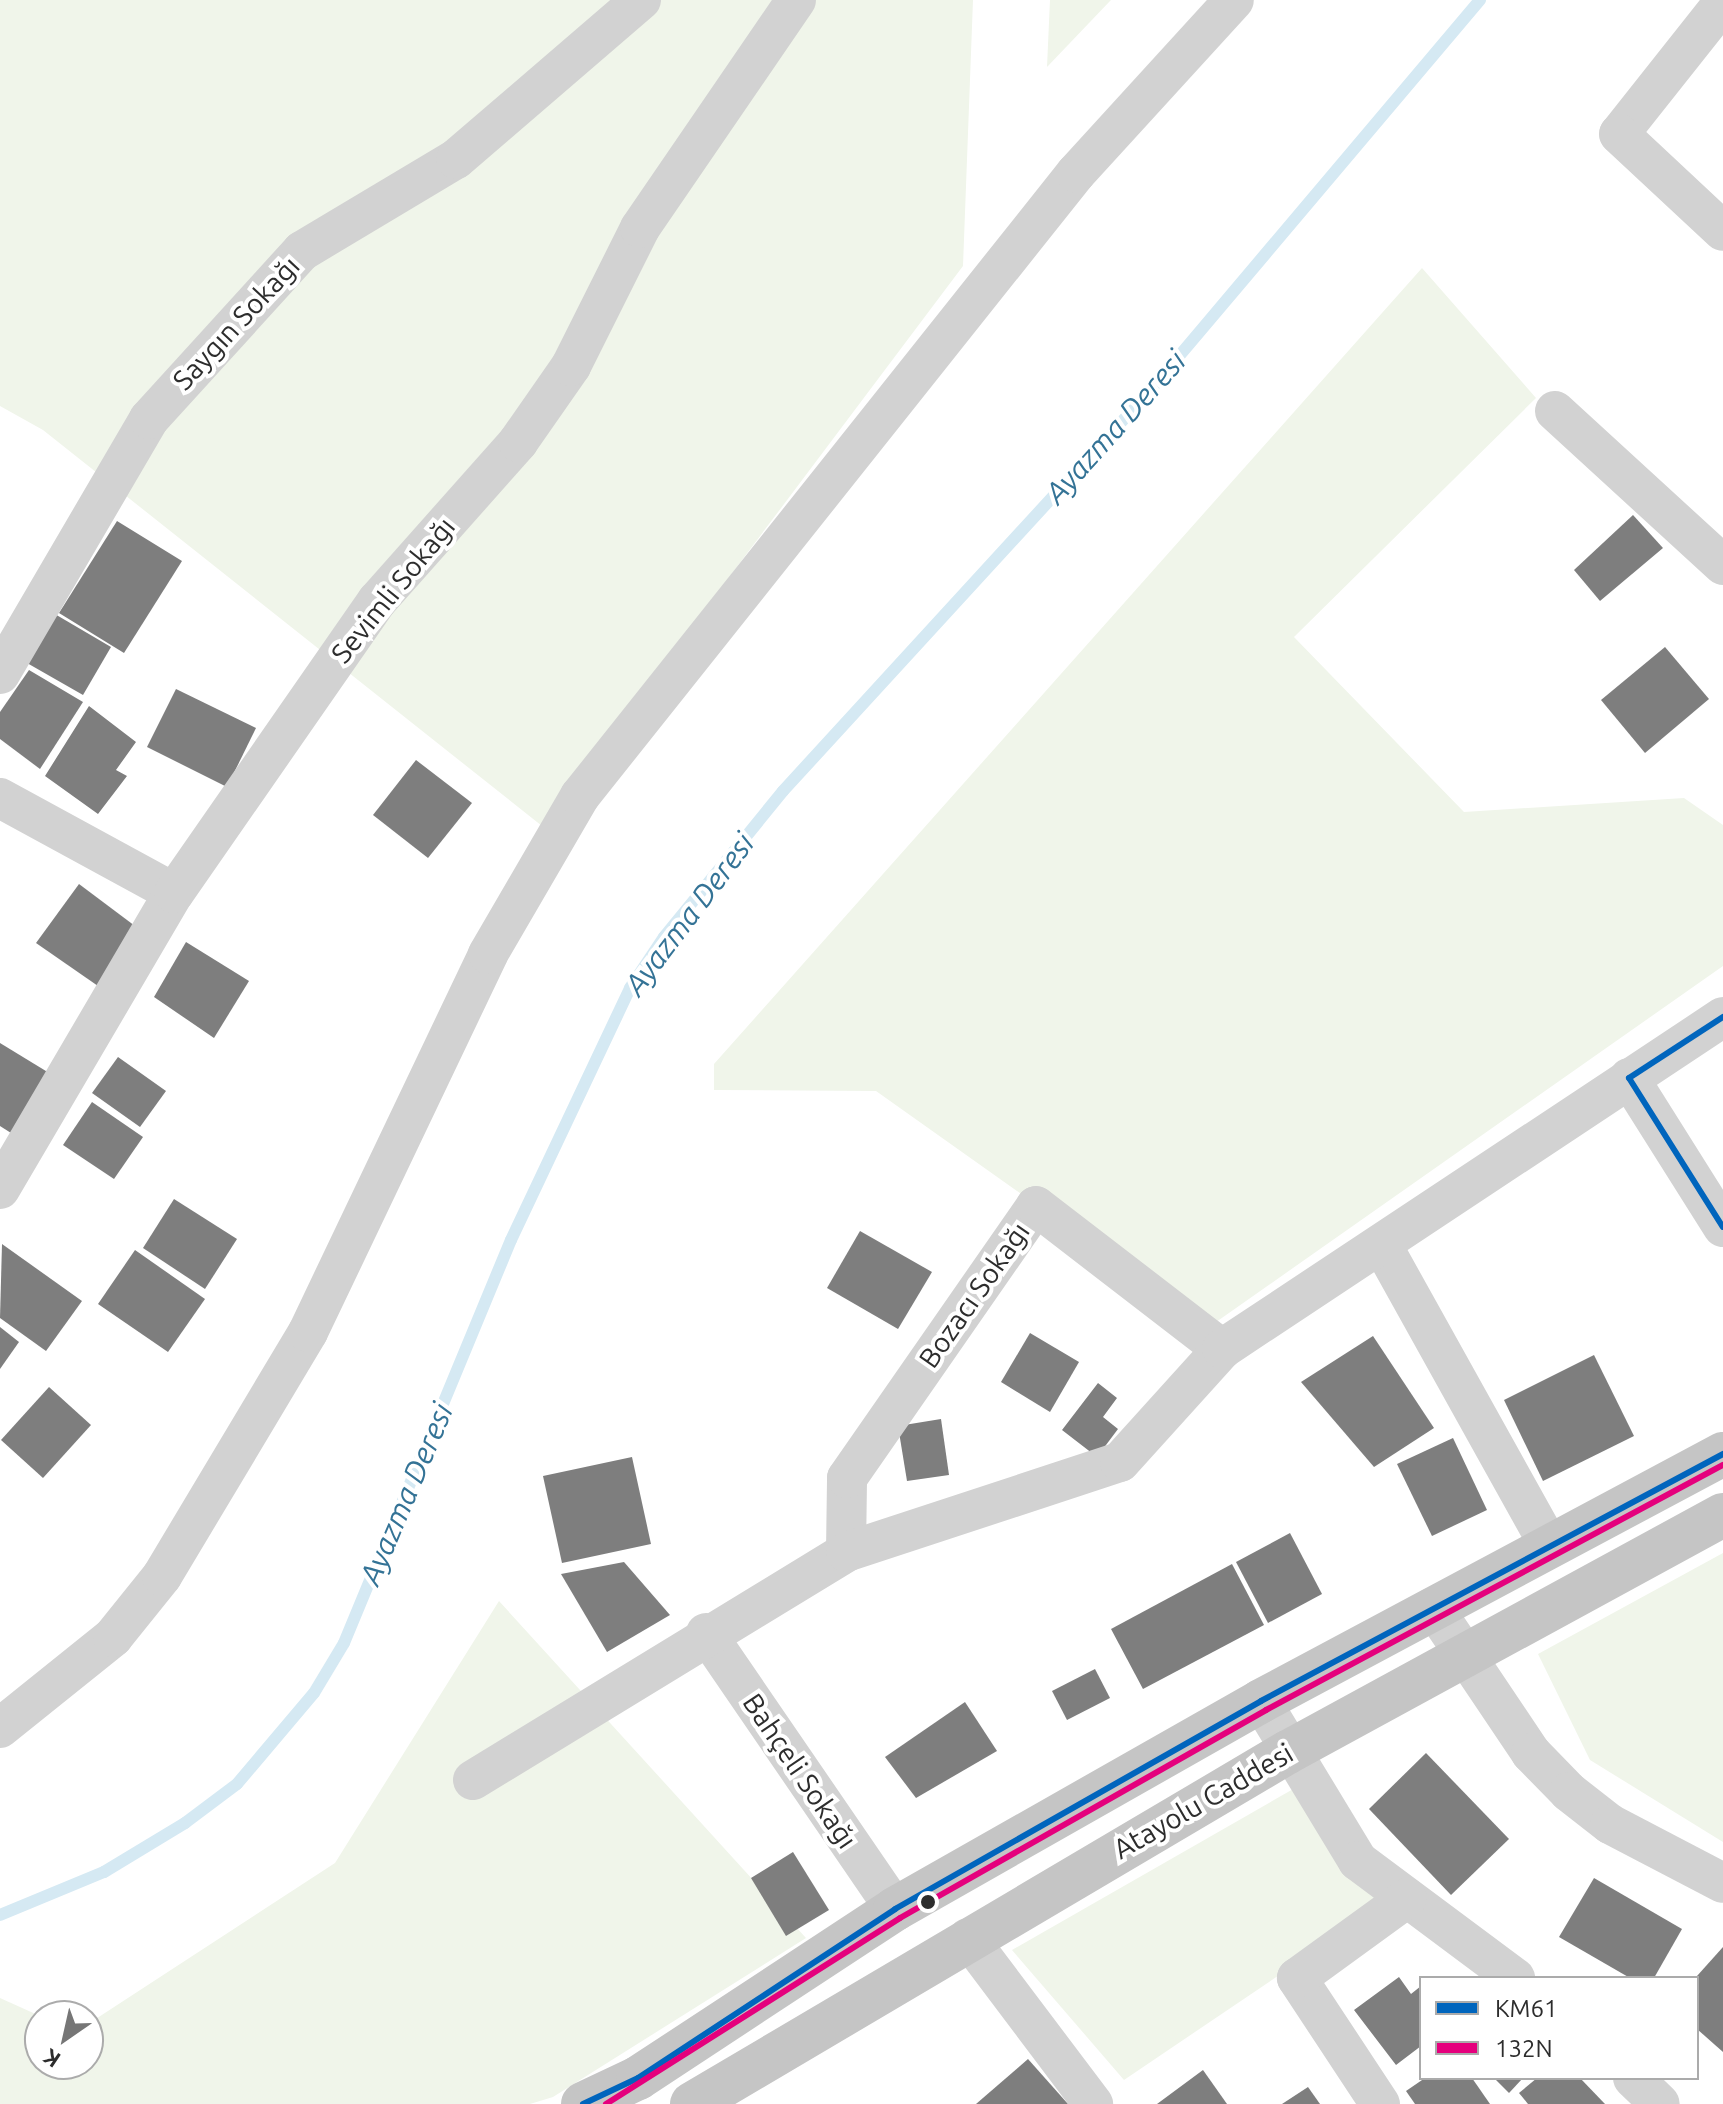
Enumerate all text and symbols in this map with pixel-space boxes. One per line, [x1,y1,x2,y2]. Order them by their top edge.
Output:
street label: Saygın Sokağı [166,249,306,397]
water label: Ayazma Deresi [1037,343,1193,511]
street label: Sevimli Sokağı [324,510,462,670]
water label: Ayazma Deresi [616,826,762,1002]
street label: Bozacı Sokağı [912,1216,1036,1374]
water label: Ayazma Deresi [352,1398,460,1590]
street label: Bahçeli Sokağı [736,1687,864,1855]
street label: Atayolu Caddesi [1107,1736,1299,1866]
unlabelled marker [920,1894,936,1910]
legend [1419,1976,1699,2080]
text: KM61 [1495,1995,1558,2022]
north arrow [24,2000,104,2080]
text: 132N [1495,2035,1553,2062]
text: K [38,2044,64,2073]

